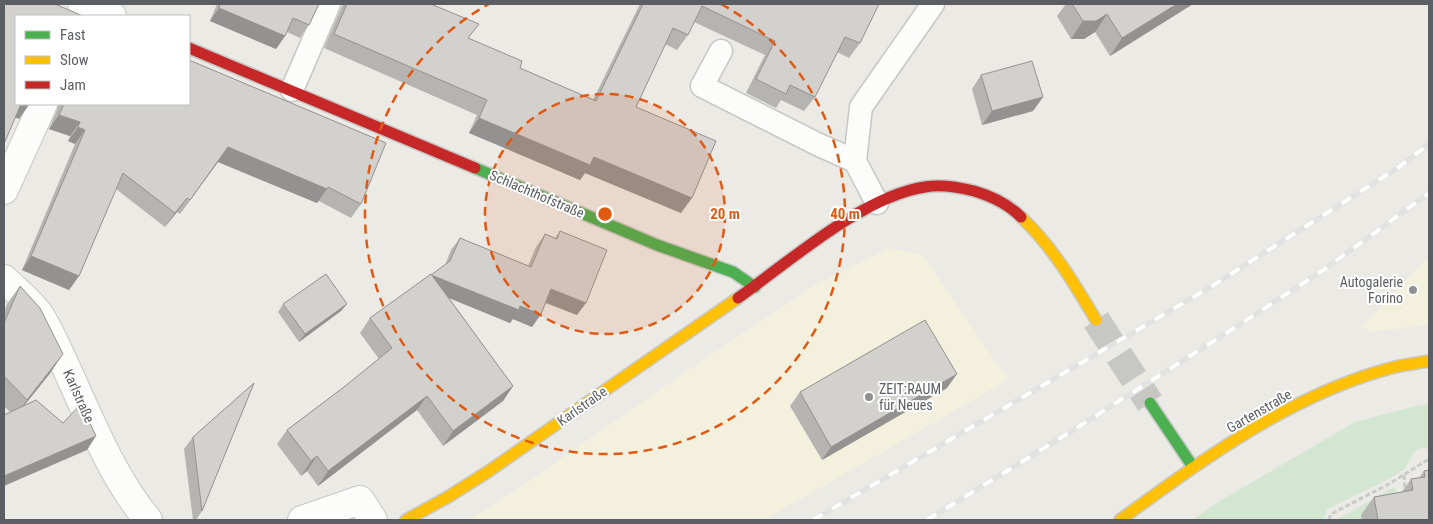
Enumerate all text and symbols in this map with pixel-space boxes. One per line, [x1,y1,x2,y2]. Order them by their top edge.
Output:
legend [15,15,190,105]
text: Fast [60,26,85,44]
text: Slow [60,51,89,69]
text: Jam [60,76,86,94]
street label: Schlachthofstraße [487,167,587,221]
centre of rings [596,205,614,223]
text: 20 m [710,205,740,223]
text: 40 m [830,205,860,223]
place label: Autogalerie Forino [1340,274,1403,306]
marker: Autogalerie Forino [1407,284,1419,296]
street label: Karlstraße [60,367,98,426]
place label: ZEIT:RAUM für Neues [879,381,941,413]
street label: Karlstraße [554,383,610,429]
street label: Gartenstraße [1224,386,1295,436]
marker: ZEIT:RAUM für Neues [863,391,875,403]

